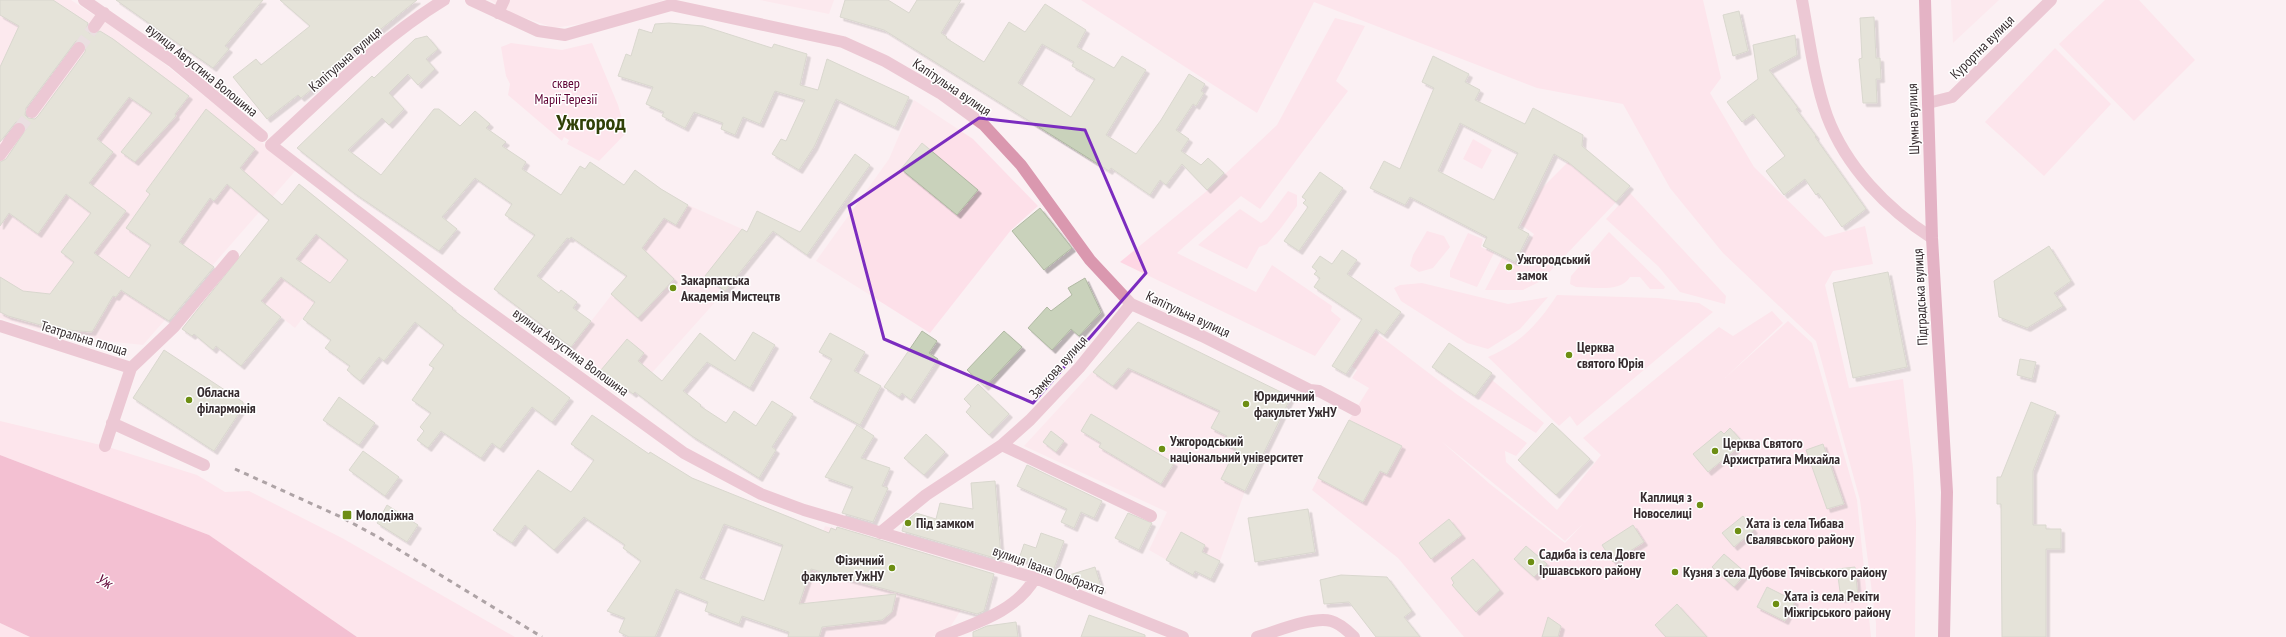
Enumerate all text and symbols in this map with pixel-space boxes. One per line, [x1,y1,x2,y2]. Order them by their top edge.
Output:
street label: Курортна вулиця [1946,11,2018,83]
street label: вулиця Августина Волошина [142,19,262,121]
street label: Капітульна вулиця [305,22,385,96]
street label: Капітульна вулиця [909,54,995,120]
park label: сквер Марії-Терезії [534,74,598,108]
street label: Шумна вулиця [1903,83,1923,155]
district label: Ужгород [555,108,626,136]
street label: Підградська вулиця [1908,248,1932,346]
place label: Ужгородський замок [1516,250,1590,284]
marker: Ужгородський замок [1504,262,1514,272]
place label: Закарпатська Академія Мистецтв [680,271,780,305]
marker: Закарпатська Академія Мистецтв [668,283,678,293]
street label: Капітульна вулиця [1143,287,1233,341]
street label: вулиця Августина Волошина [509,304,633,400]
street label: Театральна площа [38,316,130,360]
street label: Замкова вулиця [1025,332,1091,402]
place label: Церква святого Юрія [1577,338,1644,372]
marker: Церква святого Юрія [1564,350,1574,360]
place label: Обласна філармонія [197,383,256,417]
place label: Юридичний факультет УжНУ [1254,387,1337,421]
marker: Обласна філармонія [184,395,194,405]
marker: Юридичний факультет УжНУ [1241,399,1251,409]
place label: Ужгородський національний університет [1169,432,1303,466]
place label: Церква Святого Архистратига Михайла [1722,434,1840,468]
marker: Ужгородський національний університет [1157,444,1167,454]
marker: Церква Святого Архистратига Михайла [1710,446,1720,456]
place label: Каплиця з Новоселиці [1634,488,1692,522]
marker: Каплиця з Новоселиці [1695,500,1705,510]
place label: Молодіжна [356,506,414,524]
marker: Молодіжна [341,509,353,521]
place label: Під замком [916,514,974,532]
place label: Хата із села Тибава Свалявського району [1746,514,1854,548]
marker: Під замком [903,518,913,528]
marker: Хата із села Тибава Свалявського району [1733,526,1743,536]
street label: вулиця Івана Ольбрахта [990,541,1108,599]
place label: Садиба із села Довге Іршавського району [1539,545,1645,579]
place label: Фізичний факультет УжНУ [801,551,884,585]
marker: Садиба із села Довге Іршавського району [1526,557,1536,567]
marker: Фізичний факультет УжНУ [887,563,897,573]
place label: Кузня з села Дубове Тячівського району [1683,563,1887,581]
marker: Кузня з села Дубове Тячівського району [1670,567,1680,577]
water label: Уж [93,569,117,593]
place label: Хата із села Рекіти Міжгірського району [1784,587,1891,621]
marker: Хата із села Рекіти Міжгірського району [1771,599,1781,609]

